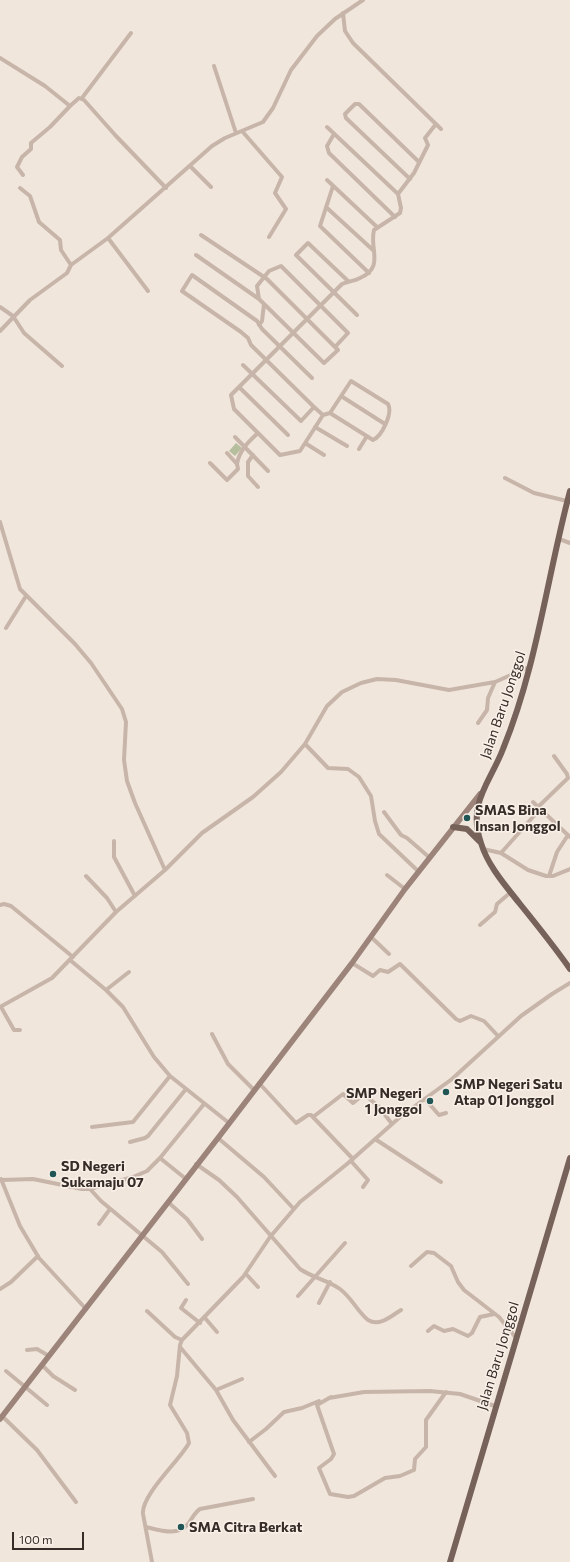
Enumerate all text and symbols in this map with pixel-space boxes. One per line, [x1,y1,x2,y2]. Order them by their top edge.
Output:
street label: Jalan Baru Jonggol [477,649,529,761]
place label: SMAS Bina Insan Jonggol [475,802,561,834]
marker: SMAS Bina Insan Jonggol [462,813,472,823]
place label: SMP Negeri Satu Atap 01 Jonggol [454,1076,562,1108]
place label: SMP Negeri 1 Jonggol [346,1085,422,1118]
marker: SMP Negeri Satu Atap 01 Jonggol [441,1087,451,1097]
marker: SMP Negeri 1 Jonggol [425,1096,435,1106]
place label: SD Negeri Sukamaju 07 [61,1158,144,1190]
marker: SD Negeri Sukamaju 07 [48,1169,58,1179]
street label: Jalan Baru Jonggol [473,1300,523,1412]
place label: SMA Citra Berkat [189,1519,302,1535]
marker: SMA Citra Berkat [176,1522,186,1532]
scale bar [14,1524,86,1550]
text: 100 m [19,1532,53,1546]

